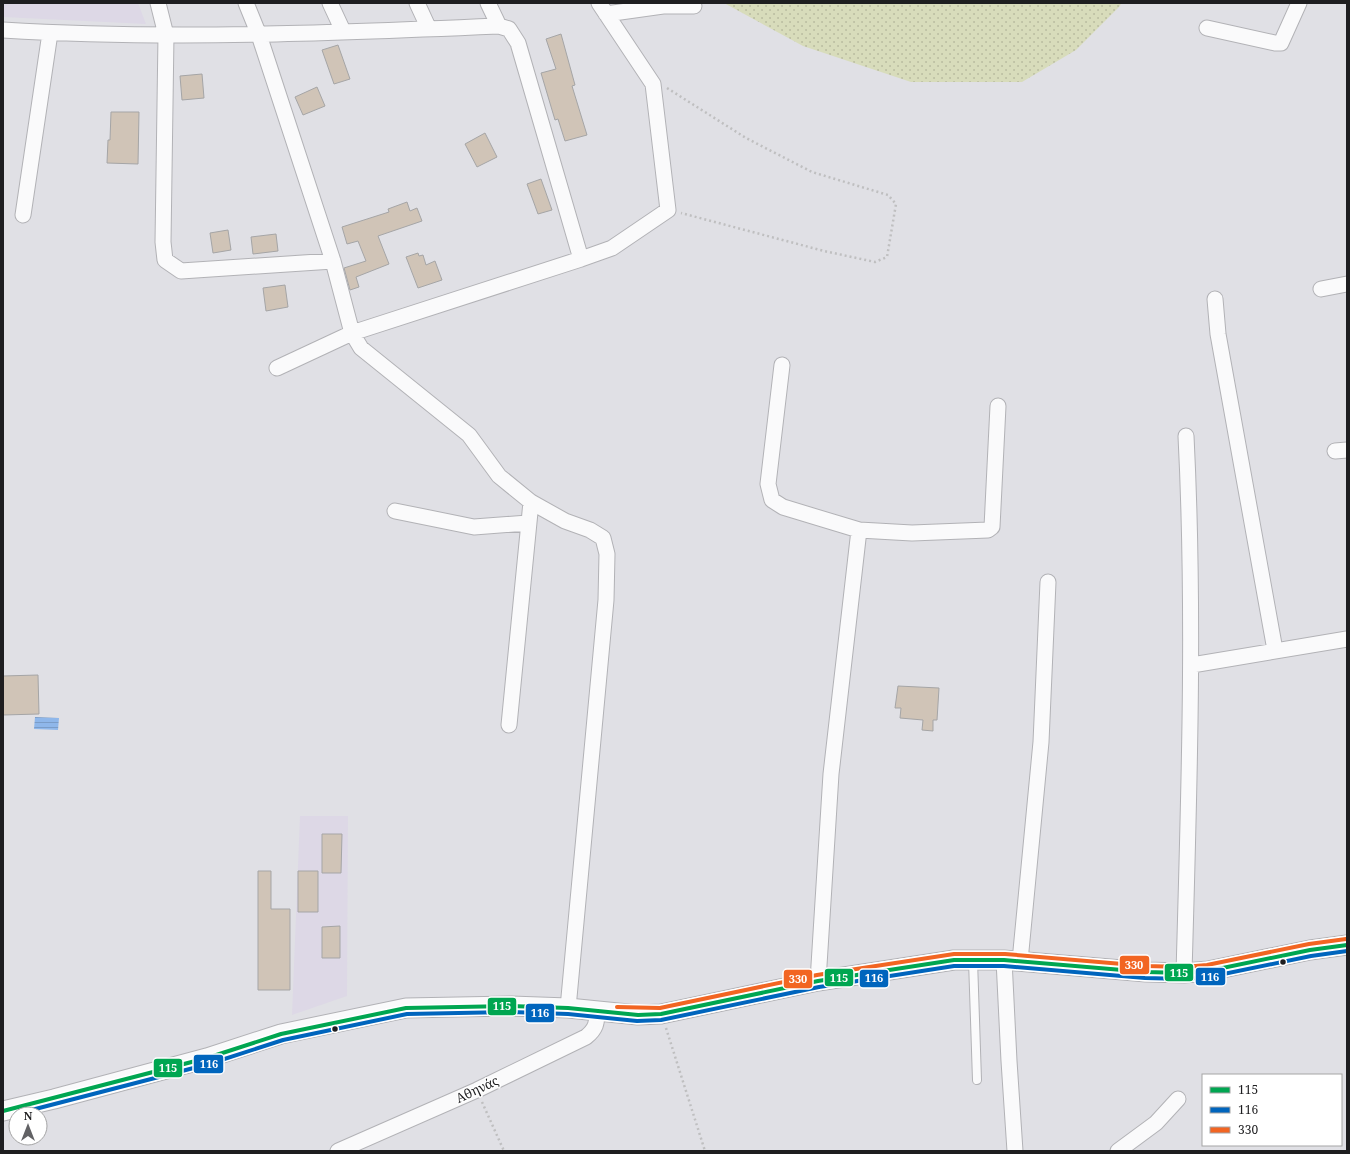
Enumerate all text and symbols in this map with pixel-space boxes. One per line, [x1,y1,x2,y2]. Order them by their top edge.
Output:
line badge: 330 [1119,955,1150,975]
text: 330 [1125,957,1143,972]
unlabelled marker [1278,957,1288,967]
line badge: 115 [1164,963,1194,982]
text: 115 [1170,965,1188,980]
line badge: 116 [1195,967,1226,986]
line badge: 115 [824,968,854,987]
line badge: 330 [783,969,813,989]
line badge: 116 [859,969,889,988]
text: 116 [1201,969,1219,984]
text: 115 [830,970,848,985]
text: 116 [865,970,883,985]
text: 330 [789,971,807,986]
line badge: 115 [487,997,517,1016]
text: 115 [493,998,511,1013]
line badge: 116 [525,1003,555,1023]
text: 116 [531,1005,549,1020]
unlabelled marker [330,1024,340,1034]
line badge: 116 [193,1054,224,1074]
text: 116 [200,1056,218,1071]
line badge: 115 [153,1058,183,1078]
text: 115 [159,1060,177,1075]
street label: Αθηνάς [453,1071,501,1107]
legend [1202,1074,1342,1146]
text: 115 [1238,1081,1258,1098]
text: 116 [1238,1101,1258,1118]
north arrow [8,1106,48,1146]
text: N [24,1108,33,1123]
text: 330 [1238,1121,1258,1138]

